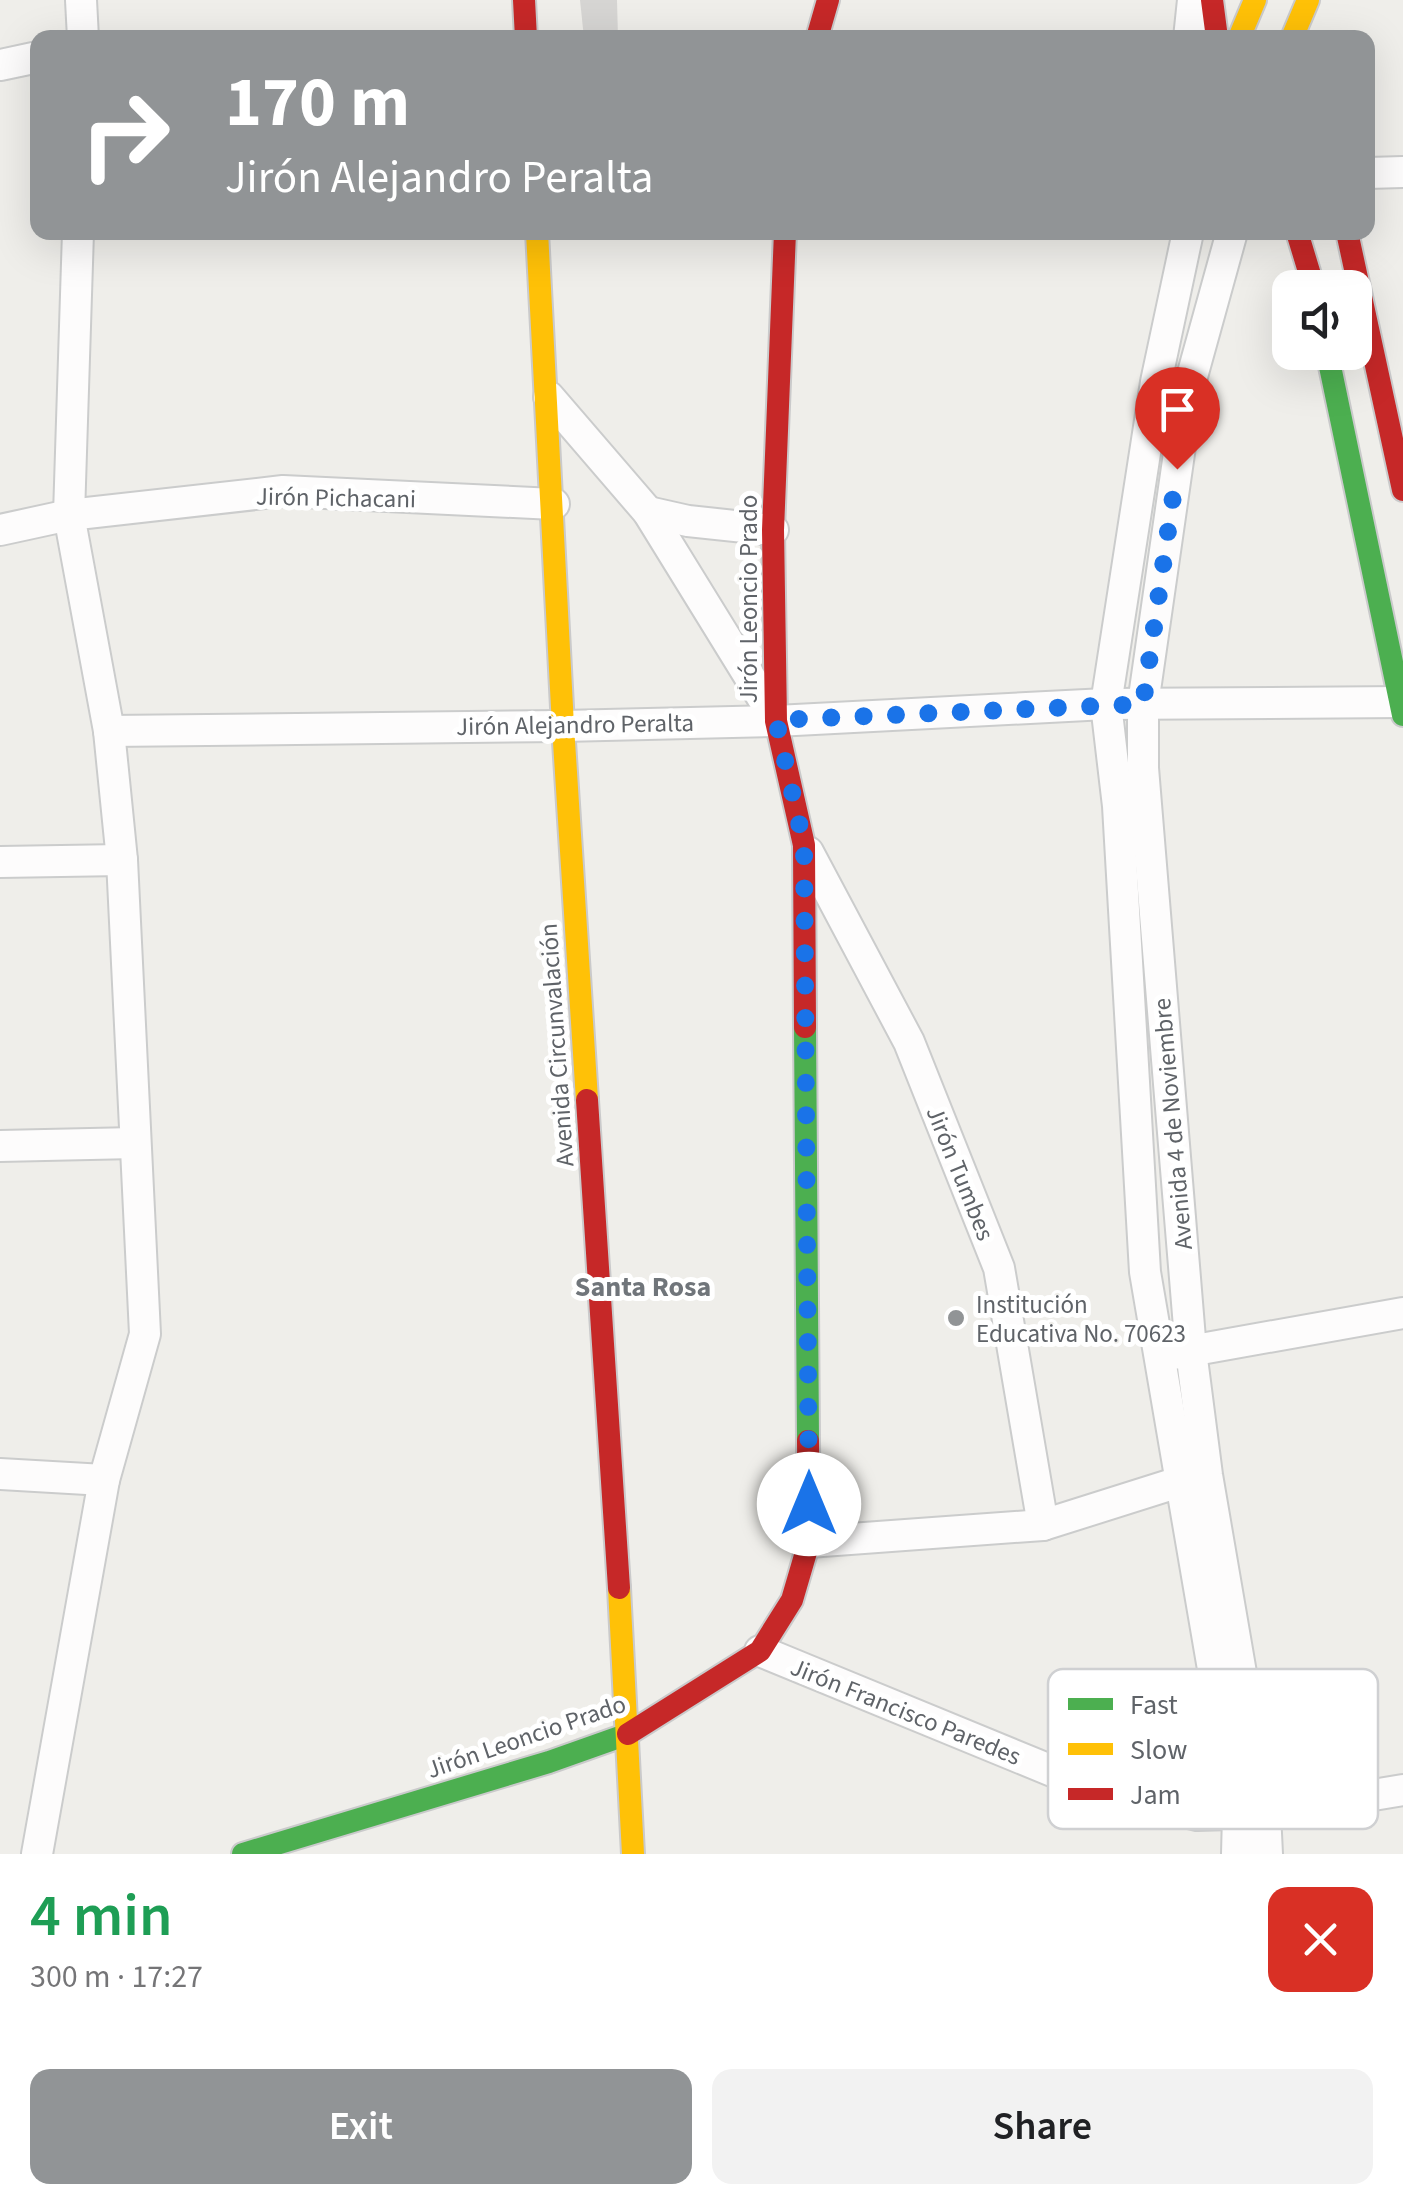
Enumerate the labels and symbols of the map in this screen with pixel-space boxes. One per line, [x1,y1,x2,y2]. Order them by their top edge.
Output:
pin [1135,367,1220,470]
street label: Jirón Pichacani [256,479,416,517]
street label: Jirón Leoncio Prado [731,495,767,703]
street label: Jirón Alejandro Peralta [456,705,694,745]
street label: Avenida Circunvalación [531,922,583,1168]
street label: Avenida 4 de Noviembre [1144,997,1202,1251]
street label: Jirón Tumbes [917,1101,1003,1246]
district label: Santa Rosa [575,1267,711,1307]
place label: Institución Educativa No. 70623 [976,1287,1186,1352]
marker: Institución Educativa No. 70623 [945,1307,967,1329]
position arrow [757,1452,861,1556]
street label: Jirón Francisco Paredes [785,1649,1026,1775]
legend [1048,1669,1378,1829]
text: Fast [1130,1685,1178,1725]
street label: Jirón Leoncio Prado [422,1686,631,1788]
text: Slow [1130,1730,1187,1770]
text: Jam [1130,1775,1181,1815]

